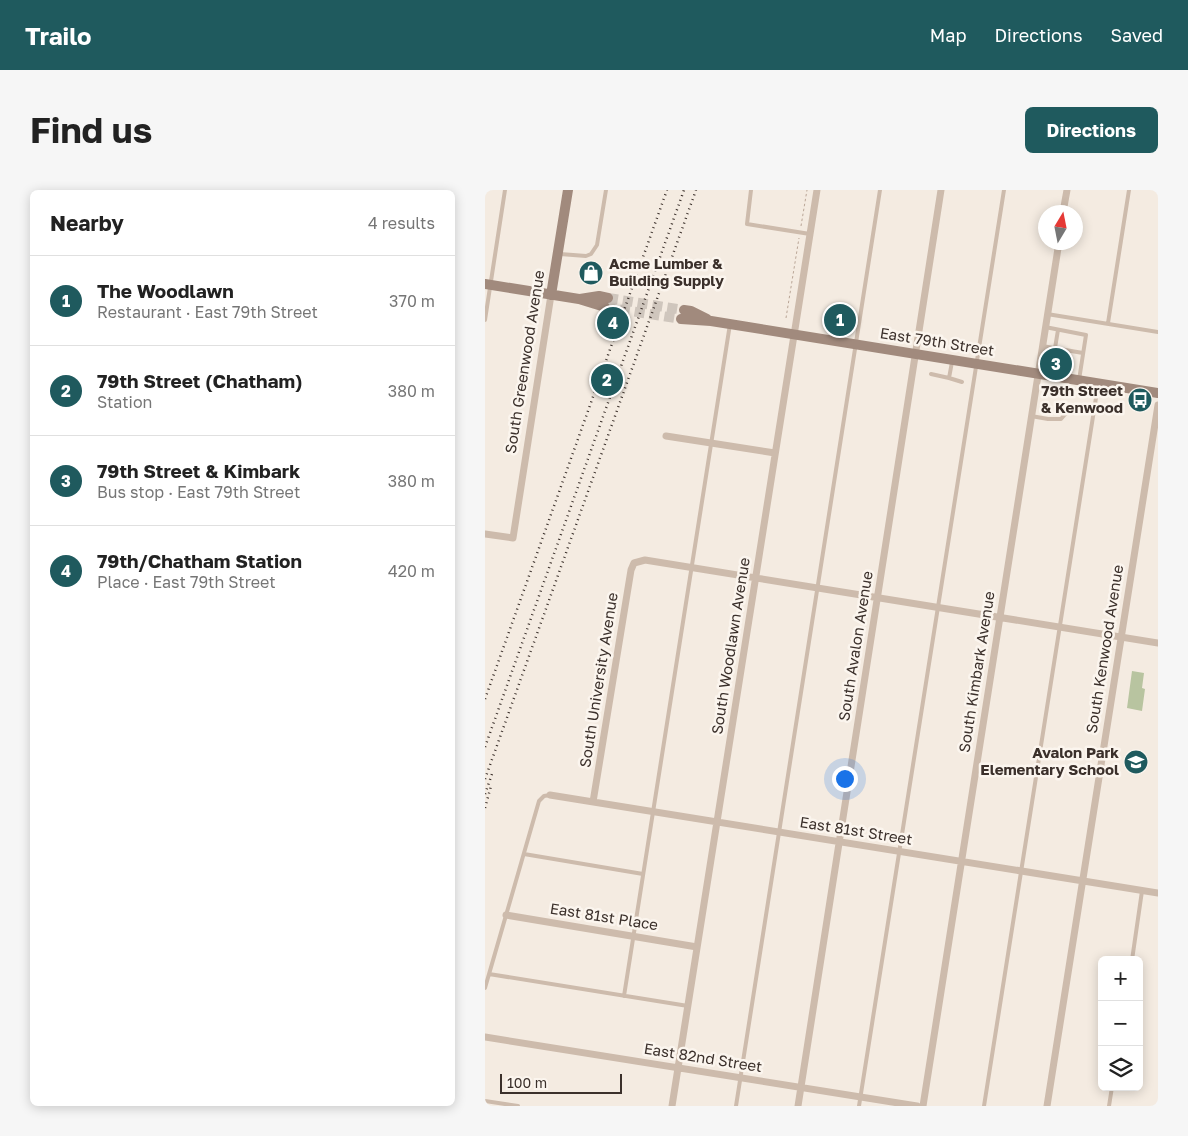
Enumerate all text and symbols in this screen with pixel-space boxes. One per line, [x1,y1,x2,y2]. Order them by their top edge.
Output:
text: Trailo [25,21,91,50]
text: Map [930,24,966,46]
text: Directions [994,24,1082,46]
text: Saved [1110,24,1163,46]
button: Directions [1025,107,1158,153]
text: Find us [30,109,152,151]
north arrow [1038,205,1083,250]
text: Nearby [50,210,124,236]
text: 4 results [368,213,435,233]
place label: Acme Lumber & Building Supply [609,254,724,289]
shop icon: Acme Lumber & Building Supply [578,260,604,286]
street label: South Greenwood Avenue [501,269,547,455]
text: The Woodlawn [97,279,234,302]
text: 1 [62,291,70,311]
text: 370 m [389,291,435,311]
pin: 1 [824,301,856,339]
text: Restaurant · East 79th Street [97,302,318,322]
pin: 4 [597,304,629,342]
street label: East 79th Street [879,323,996,359]
pin: 3 [1040,345,1072,383]
pin: 2 [591,361,623,399]
text: 79th Street (Chatham) [97,369,302,392]
text: 2 [61,381,71,401]
text: 380 m [388,381,435,401]
place label: 79th Street & Kenwood [1041,381,1123,416]
bus stop icon: 79th Street & Kenwood [1127,387,1153,413]
text: Station [97,392,152,412]
text: 79th Street & Kimbark [97,459,300,482]
text: 3 [61,471,71,491]
text: 380 m [388,471,435,491]
text: Bus stop · East 79th Street [97,482,300,502]
text: 79th/Chatham Station [97,549,302,572]
street label: South Woodlawn Avenue [707,556,753,736]
text: 4 [61,561,71,581]
text: 420 m [388,561,435,581]
street label: South Kenwood Avenue [1082,563,1126,734]
street label: South Avalon Avenue [834,569,876,722]
text: Place · East 79th Street [97,572,276,592]
street label: South Kimbark Avenue [954,590,998,754]
street label: South University Avenue [575,591,621,769]
place label: Avalon Park Elementary School [980,743,1119,778]
school or university icon: Avalon Park Elementary School [1123,749,1149,775]
your location [832,766,858,792]
street label: East 81st Street [799,812,914,848]
street label: East 81st Place [549,899,660,933]
map controls [1098,956,1143,1091]
button: + [1098,956,1143,1001]
button: − [1098,1001,1143,1046]
street label: East 82nd Street [643,1039,764,1075]
button: layers [1098,1046,1143,1091]
scale bar [500,1071,623,1094]
text: 100 m [507,1074,547,1091]

